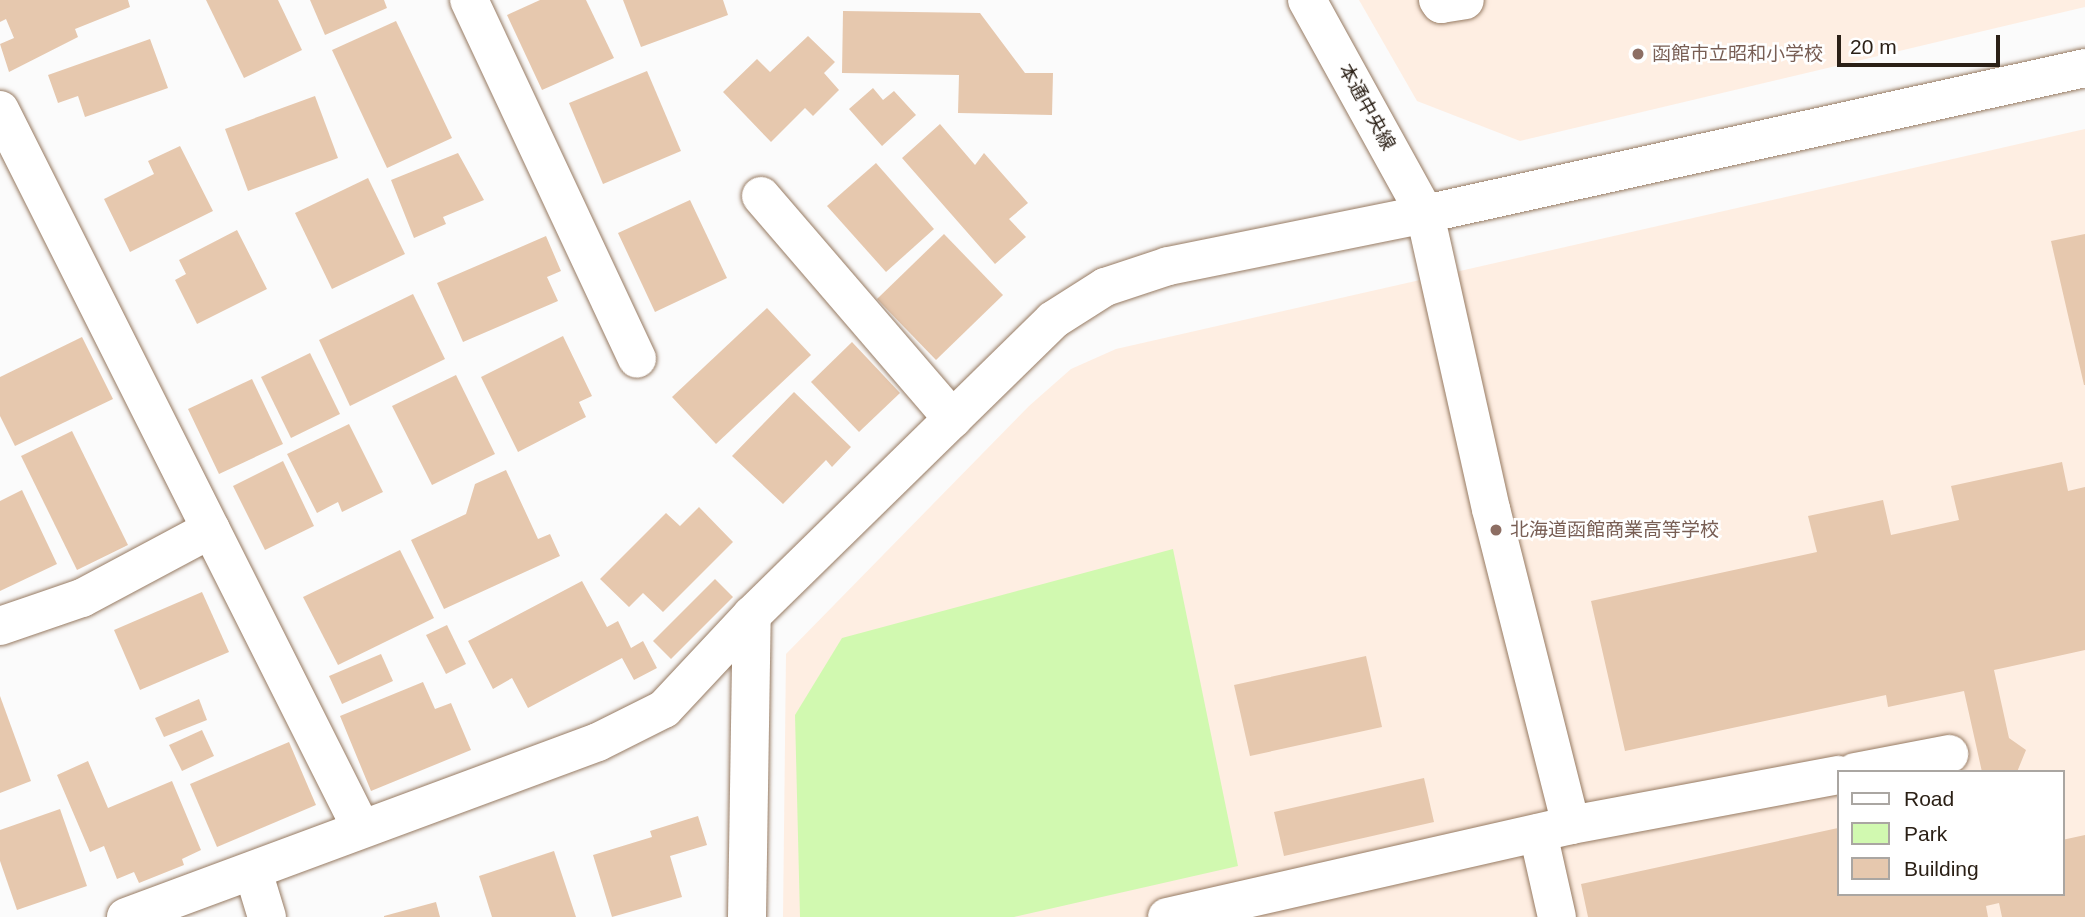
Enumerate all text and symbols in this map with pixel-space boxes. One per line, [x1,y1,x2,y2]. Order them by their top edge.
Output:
scale bar [1840,21,2003,65]
text: 20 m [1850,35,1897,58]
place label: 函館市立昭和小学校 [1652,43,1823,65]
marker: 函館市立昭和小学校 [1630,46,1646,62]
street label: 本通中央線 [1334,60,1400,154]
place label: 北海道函館商業高等学校 [1510,519,1719,541]
marker: 北海道函館商業高等学校 [1488,522,1504,538]
legend [1836,770,2064,896]
text: Road [1904,787,1954,810]
text: Park [1904,822,1947,845]
text: Building [1904,857,1979,880]

